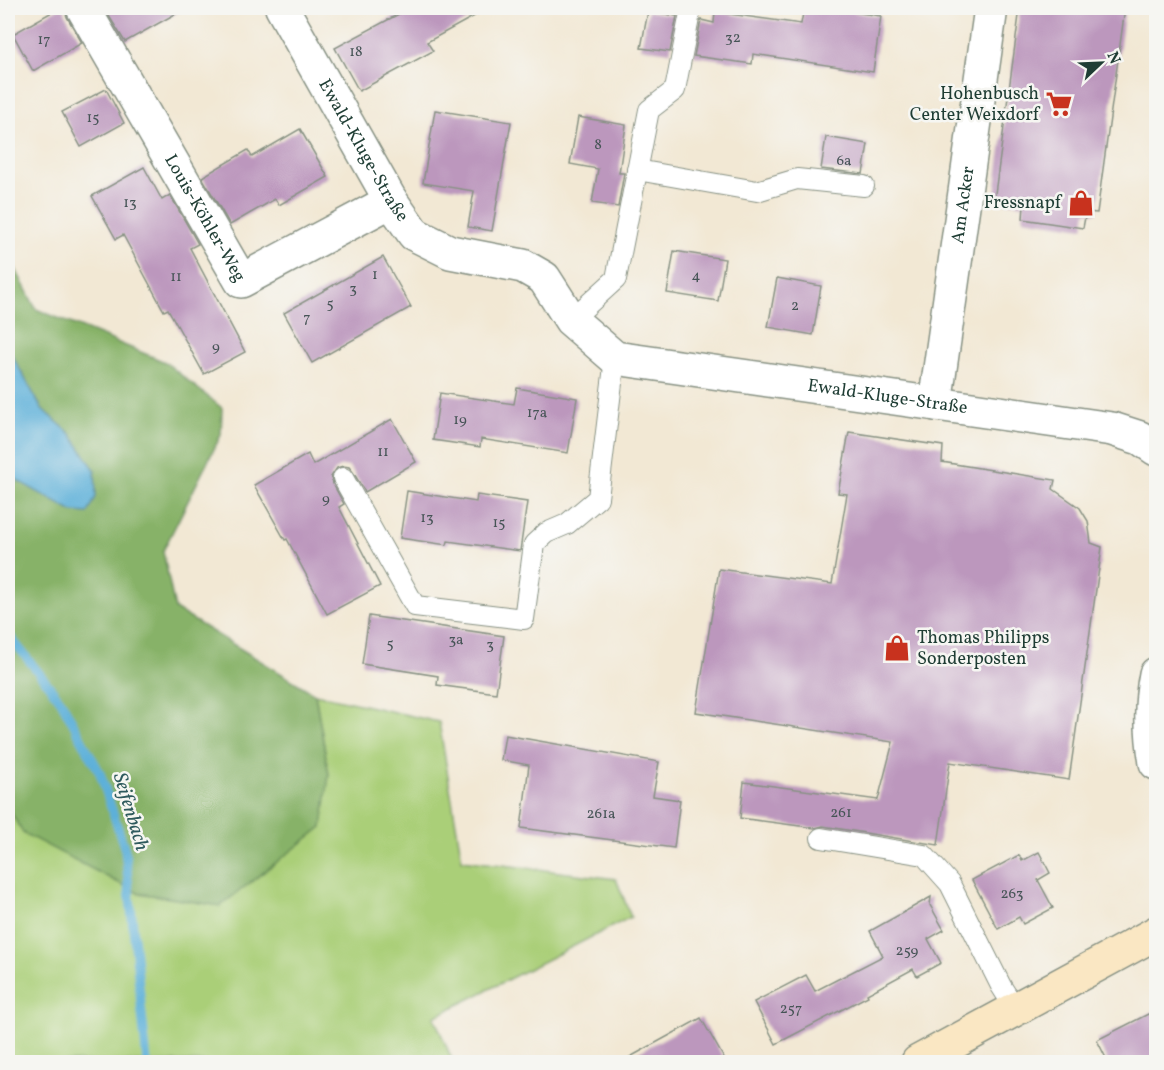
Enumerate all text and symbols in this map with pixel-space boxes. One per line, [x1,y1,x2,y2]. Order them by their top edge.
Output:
house number: 32 [725,28,741,49]
house number: 17 [37,30,51,51]
north arrow [1071,33,1131,93]
house number: 18 [349,42,363,63]
text: N [1101,48,1126,68]
street label: Ewald-Kluge-Straße [312,74,414,227]
place label: Hohenbusch Center Weixdorf [910,82,1041,128]
supermarket icon: Hohenbusch Center Weixdorf [1044,89,1074,119]
house number: 15 [86,108,100,129]
house number: 8 [594,135,602,156]
street label: Louis-Köhler-Weg [158,150,252,287]
house number: 6a [836,151,852,172]
street label: Am Acker [945,164,981,245]
shop icon: Fressnapf [1066,188,1096,218]
place label: Fressnapf [984,191,1063,216]
house number: 13 [123,193,137,214]
house number: 1 [372,265,378,286]
house number: 4 [692,266,701,287]
house number: 11 [170,267,182,288]
house number: 3 [349,279,357,300]
house number: 5 [326,294,334,315]
house number: 2 [791,296,799,317]
house number: 7 [303,308,311,329]
house number: 9 [212,337,220,358]
street label: Ewald-Kluge-Straße [806,373,969,421]
house number: 17a [527,403,547,424]
house number: 19 [453,410,467,431]
house number: 11 [377,442,389,463]
house number: 9 [322,489,330,510]
house number: 13 [420,508,434,529]
house number: 15 [492,513,506,534]
place label: Thomas Philipps Sonderposten [917,626,1049,672]
house number: 3a [448,630,464,651]
shop icon: Thomas Philipps Sonderposten [882,633,912,663]
house number: 5 [386,634,394,655]
house number: 3 [486,635,494,656]
water label: Seifenbach [105,770,155,855]
house number: 261 [830,803,852,824]
house number: 261a [587,804,615,825]
house number: 263 [1000,884,1024,905]
house number: 259 [896,941,919,962]
house number: 257 [780,999,802,1020]

